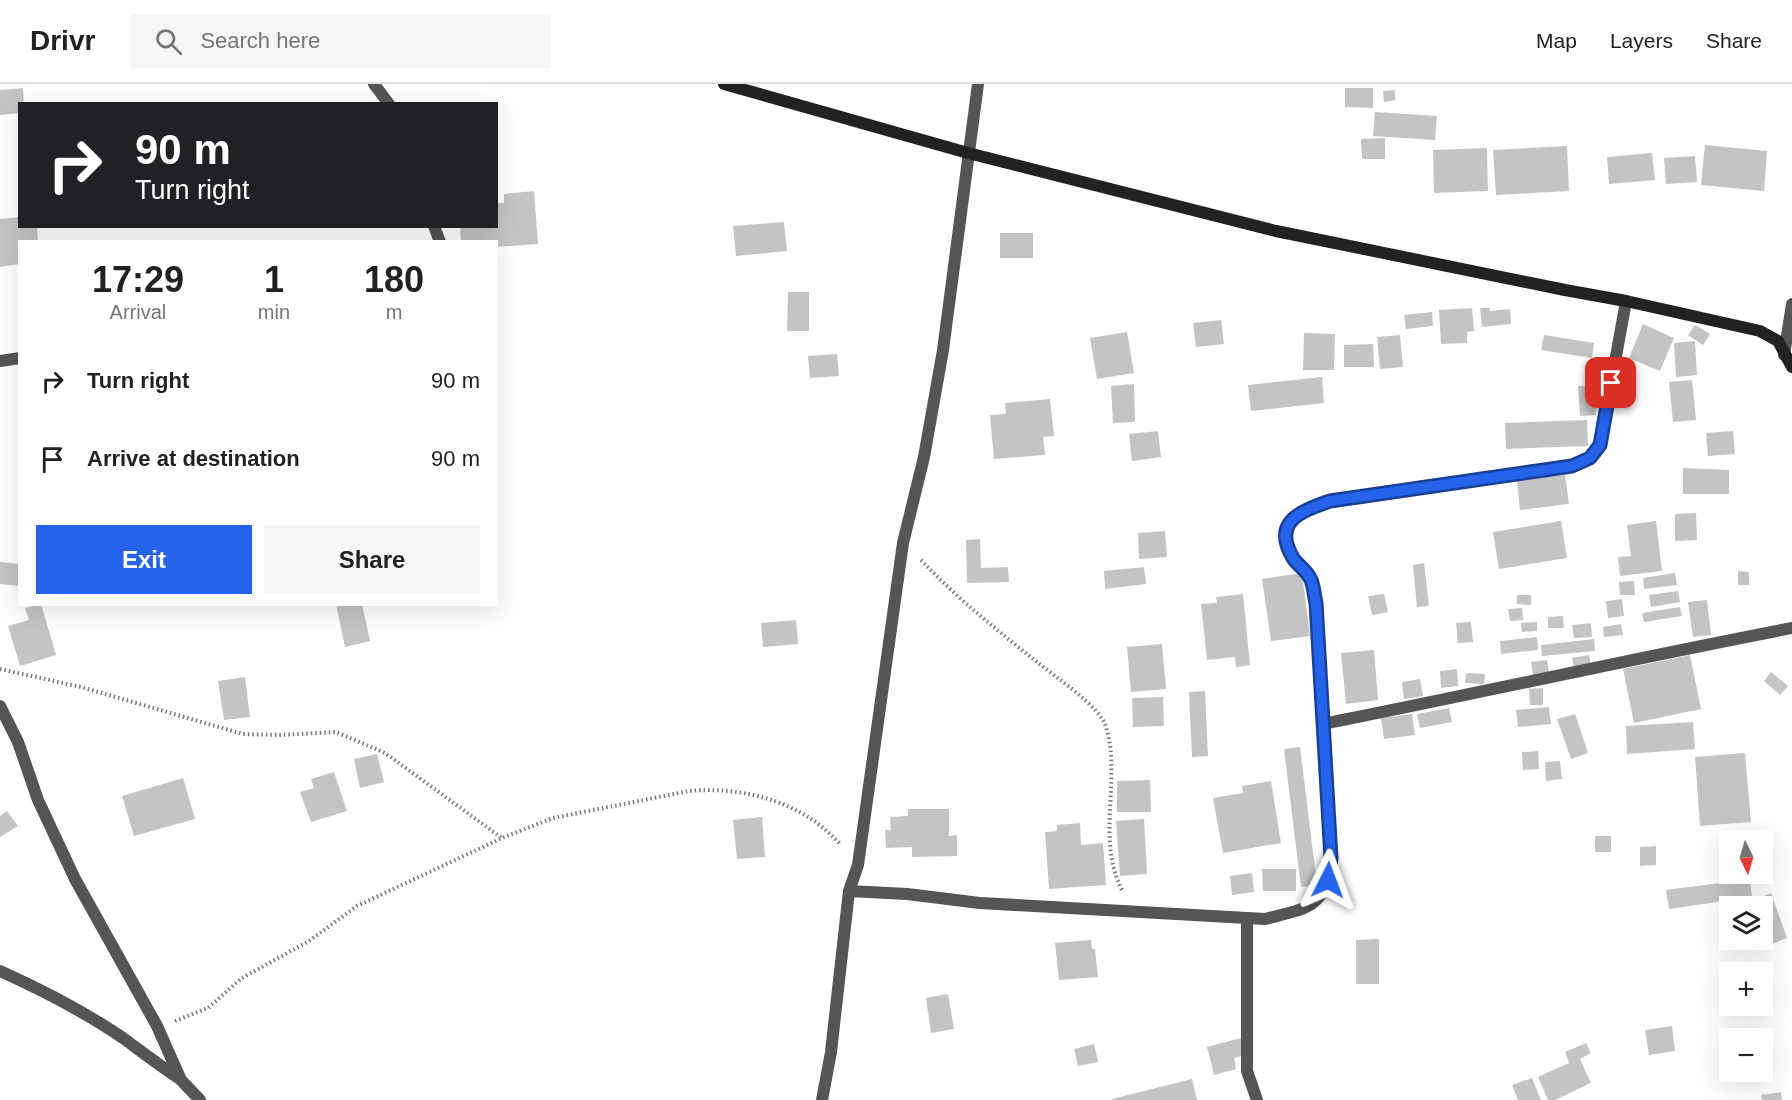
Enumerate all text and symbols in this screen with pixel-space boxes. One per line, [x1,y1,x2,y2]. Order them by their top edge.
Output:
search box [131,14,551,68]
text: Drivr [30,25,95,56]
icon: search [152,25,185,58]
text: Search here [200,28,320,53]
text: Map [1536,29,1577,52]
text: Layers [1610,29,1673,52]
text: Share [1706,29,1762,52]
icon: right [36,126,114,204]
text: 90 m [135,126,231,173]
text: Turn right [135,175,250,205]
text: 17:29 [92,259,184,300]
text: 1 [264,259,284,300]
text: 180 [364,259,424,300]
text: Arrival [110,301,166,323]
text: min [258,301,290,323]
text: m [386,301,402,323]
pin [1585,357,1636,408]
icon: right [36,365,69,398]
icon: arrive [1594,366,1627,399]
text: Turn right [87,368,189,393]
text: 90 m [431,368,480,393]
icon: arrive [36,443,69,476]
text: Arrive at destination [87,446,300,471]
text: 90 m [431,446,480,471]
button: Exit [36,525,252,594]
button: Share [264,525,480,594]
north arrow [1719,830,1773,884]
map controls [1719,830,1773,1082]
position arrow [1296,848,1360,912]
button: layers [1719,896,1773,950]
button: + [1719,962,1773,1016]
button: − [1719,1028,1773,1082]

